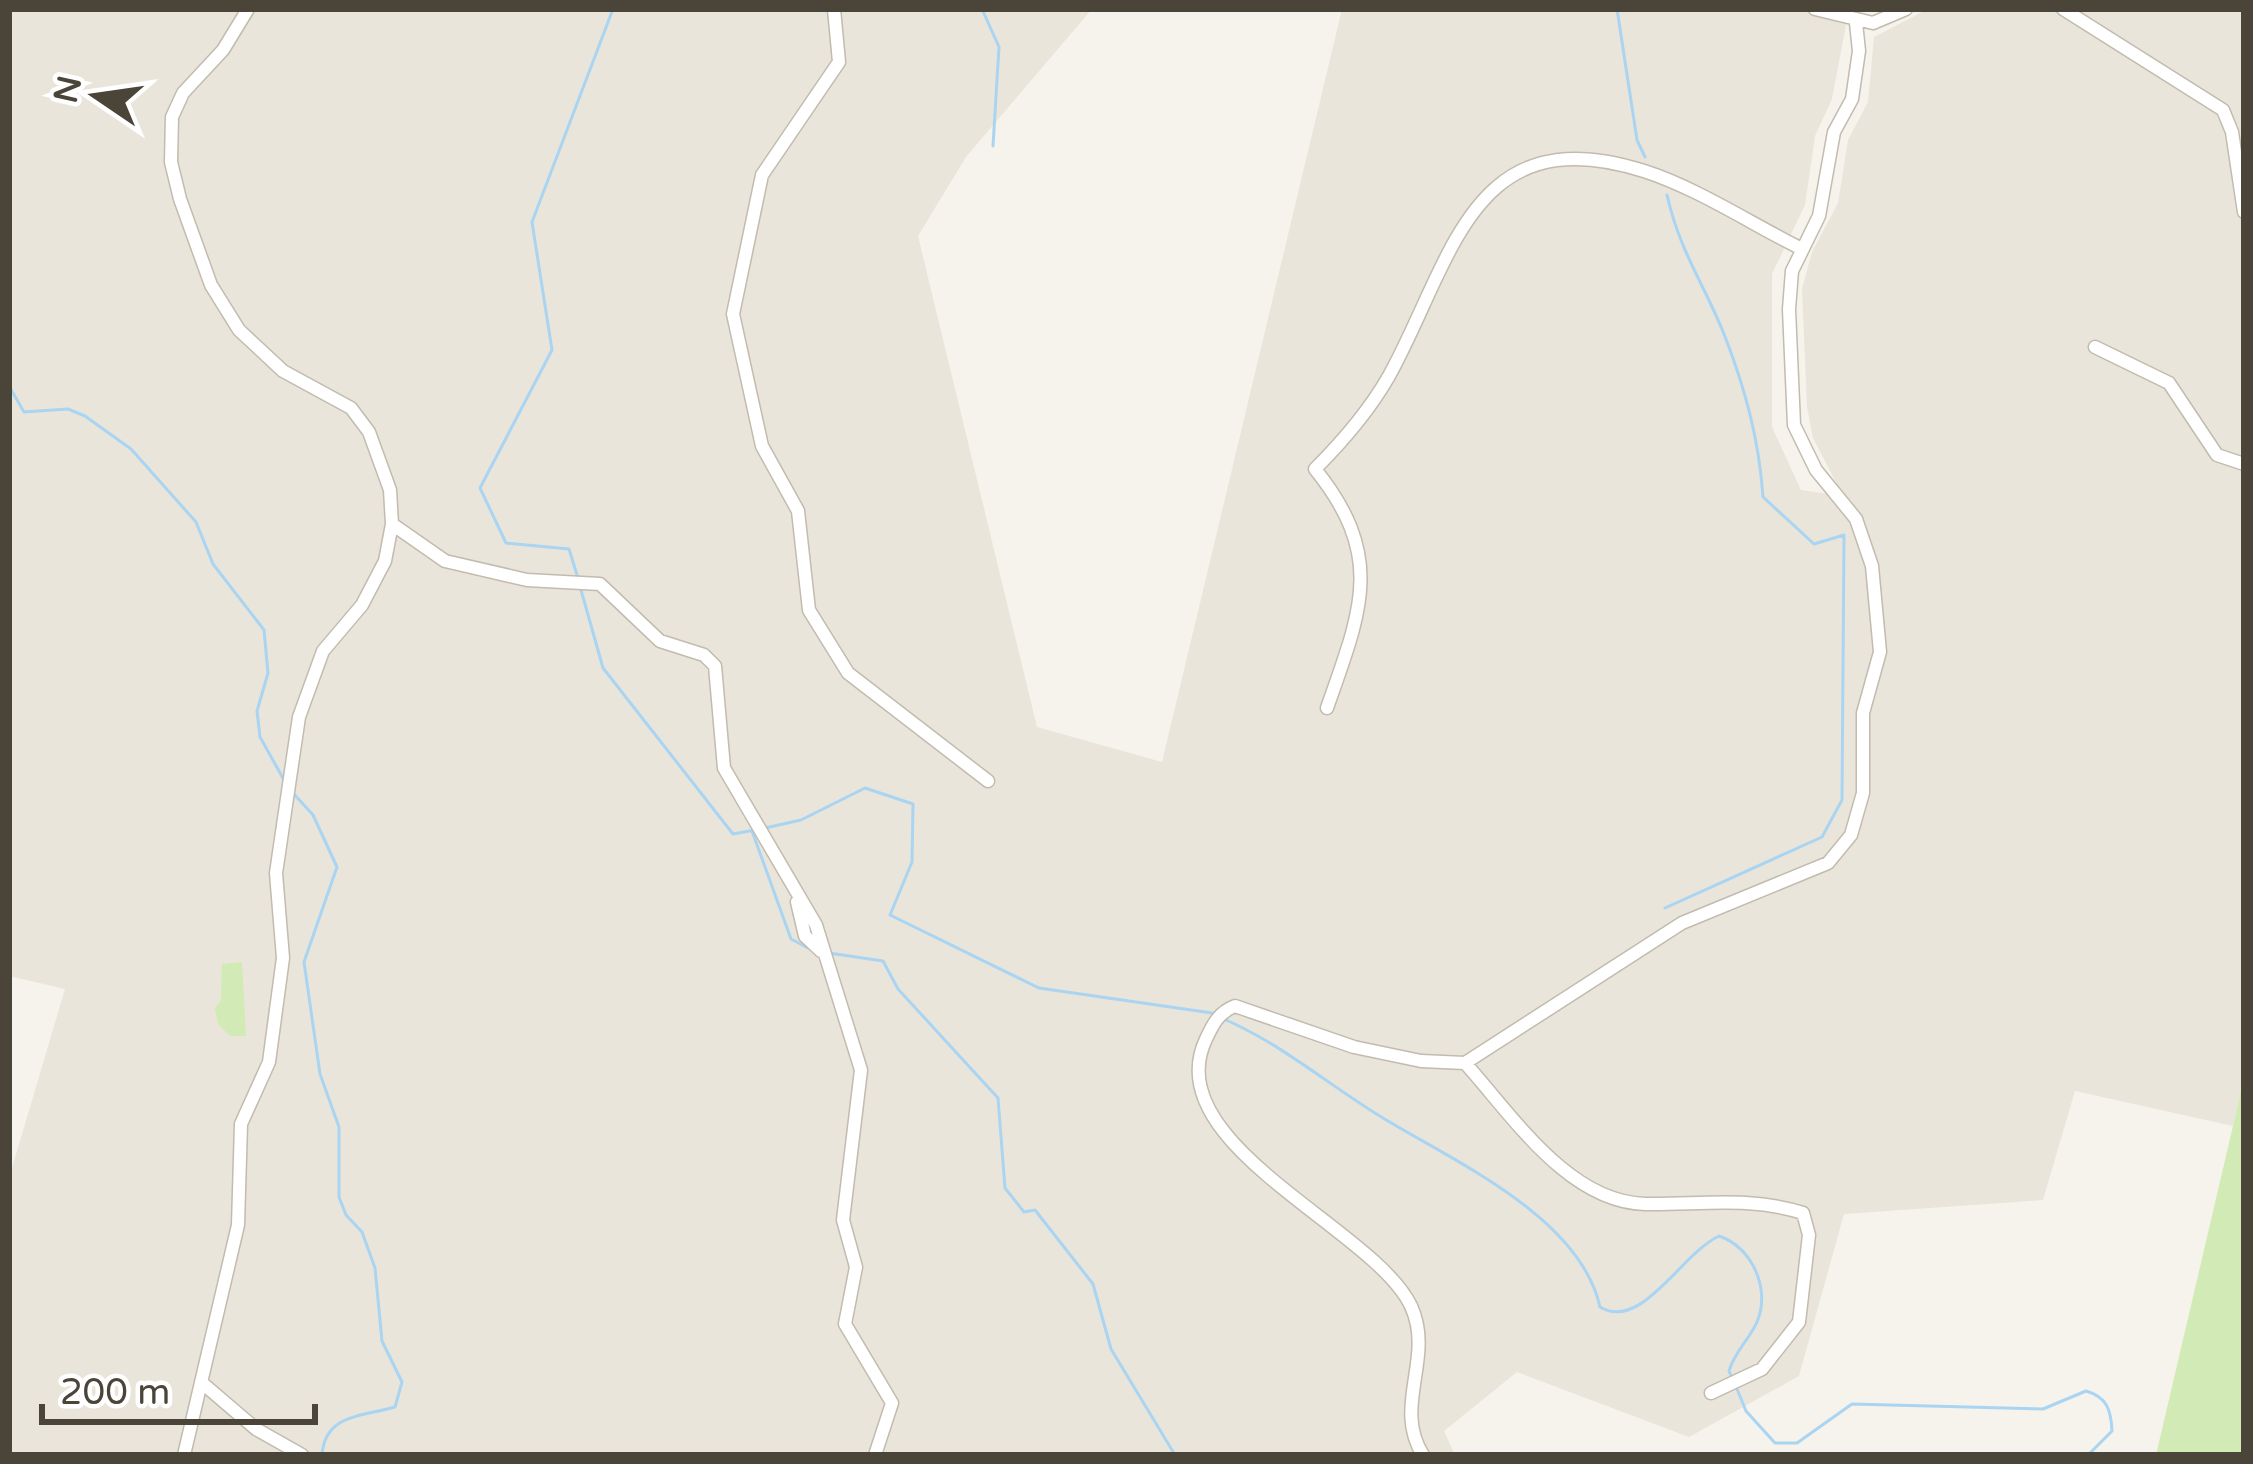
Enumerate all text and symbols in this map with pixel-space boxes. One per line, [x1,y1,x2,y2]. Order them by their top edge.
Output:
north arrow [36,36,156,156]
text: N [46,72,90,107]
scale bar [42,1350,315,1424]
text: 200 m [60,1371,170,1414]

